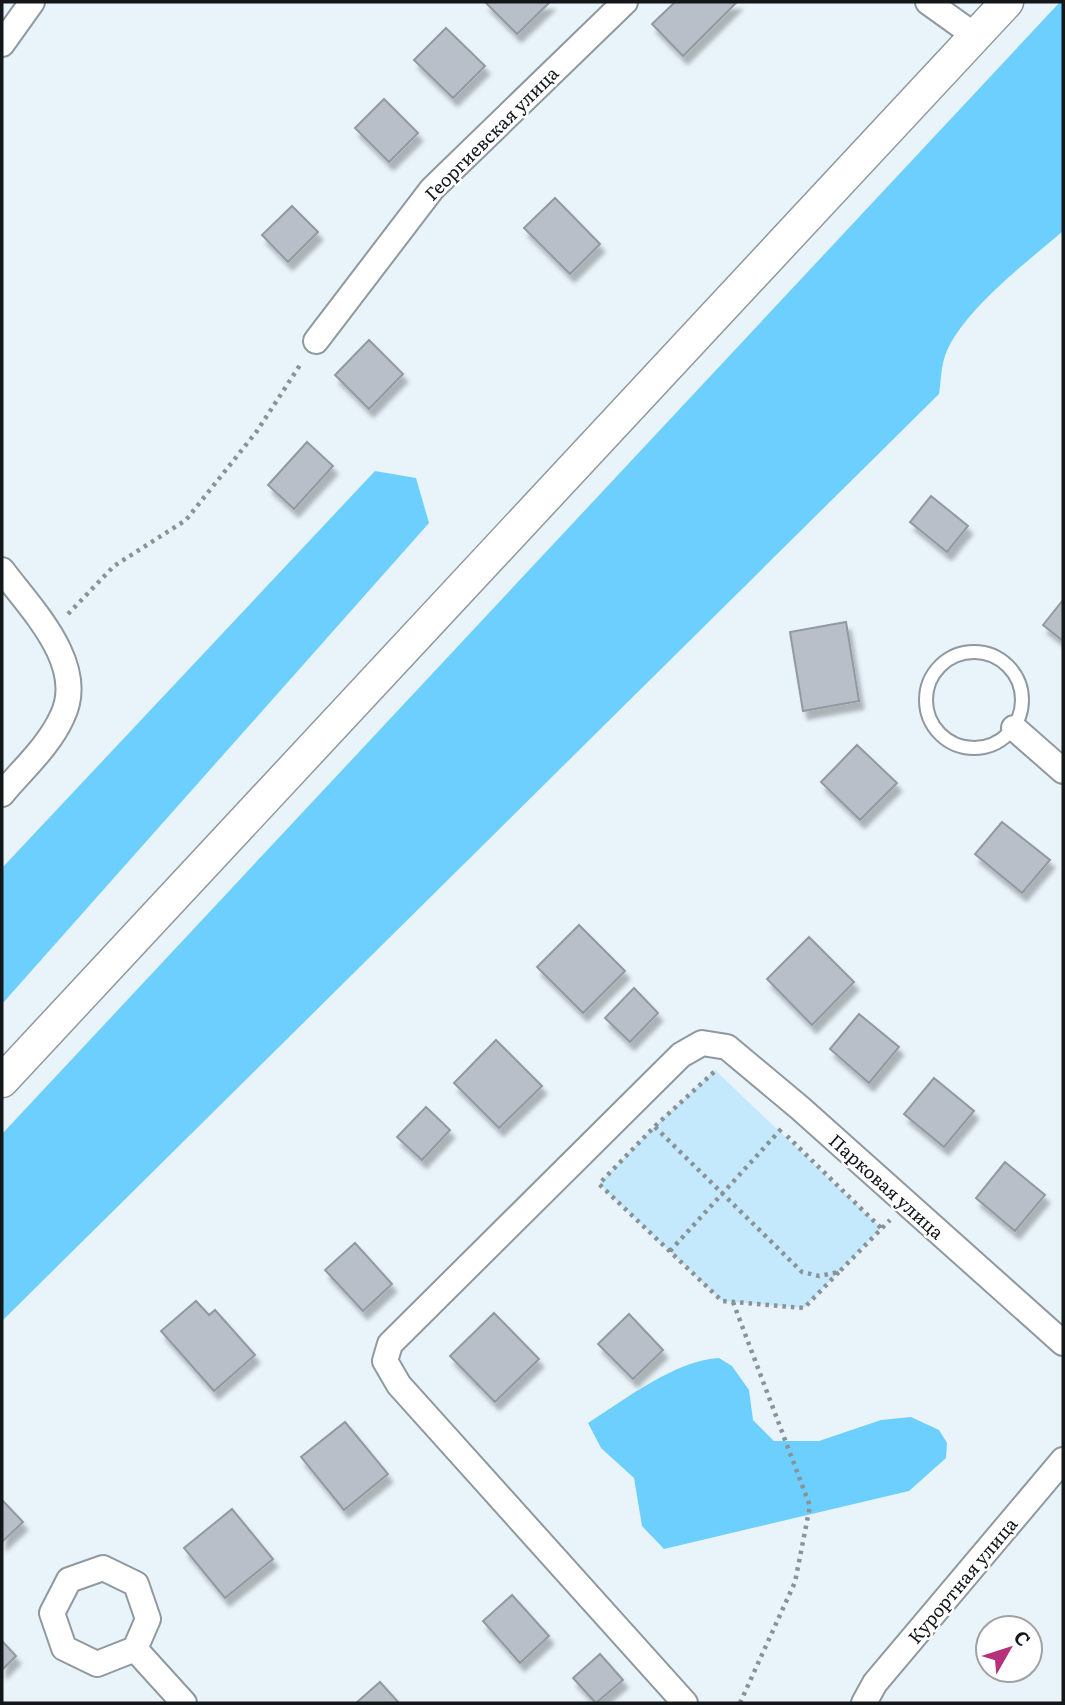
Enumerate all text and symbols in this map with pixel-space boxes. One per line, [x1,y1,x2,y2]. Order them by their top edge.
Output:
street label: Георгиевская улица [418,60,564,206]
street label: Парковая улица [824,1127,951,1245]
street label: Курортная улица [901,1511,1023,1649]
north arrow [974,1614,1044,1684]
text: С [1008,1624,1038,1652]

